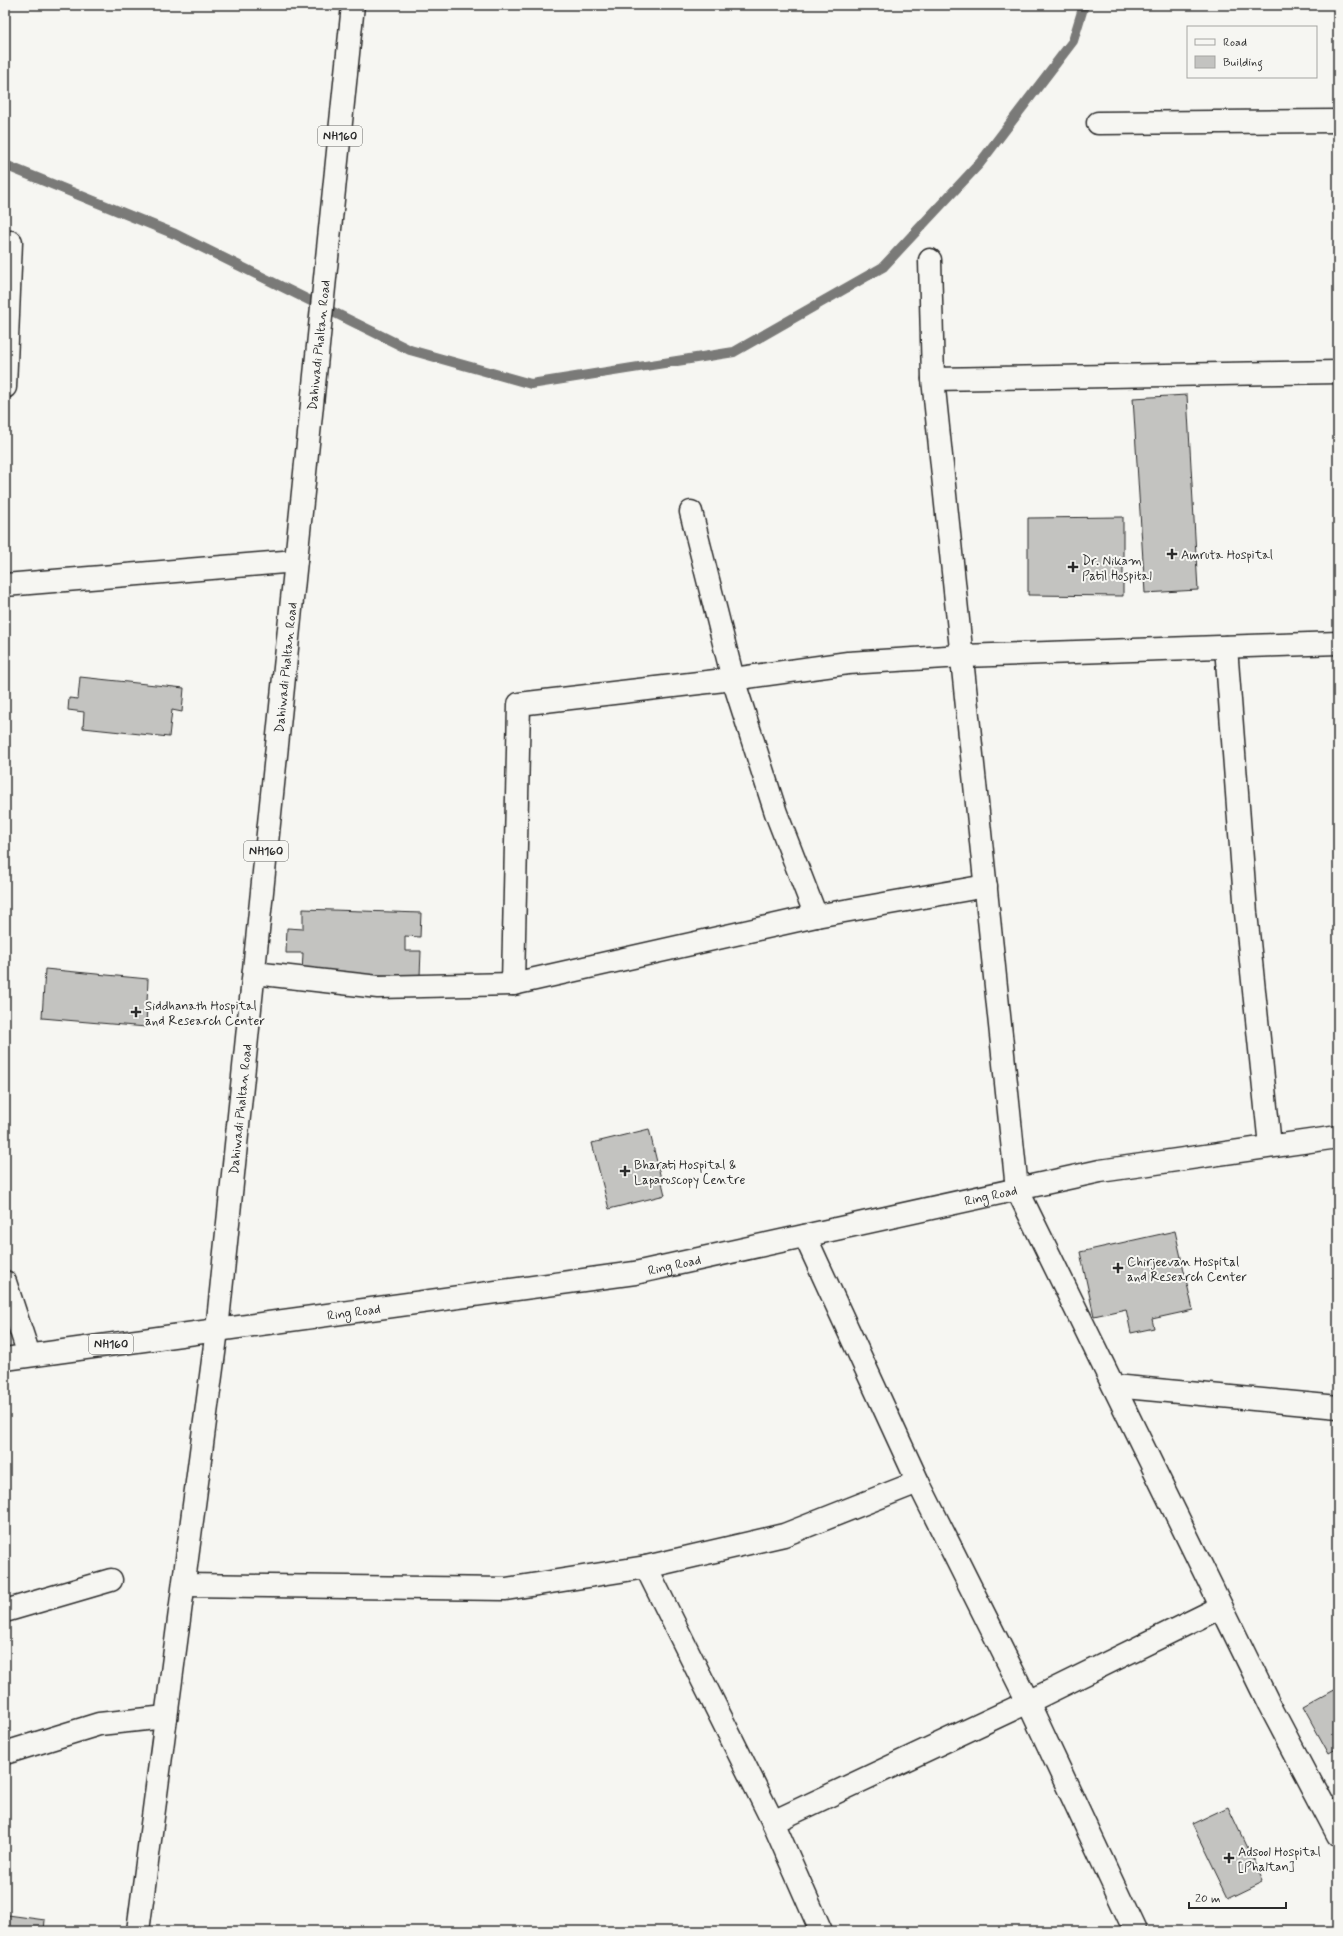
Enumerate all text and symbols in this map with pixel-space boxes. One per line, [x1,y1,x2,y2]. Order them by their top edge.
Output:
legend [1187,26,1317,78]
text: Road [1223,35,1247,51]
text: Building [1223,55,1263,72]
road number: NH160 [318,126,362,146]
street label: Dahiwadi Phaltan Road [304,279,335,411]
place label: Amruta Hospital [1181,547,1273,564]
marker: Amruta Hospital [1166,548,1178,560]
place label: Dr. Nikam Patil Hospital [1082,553,1152,585]
marker: Dr. Nikam Patil Hospital [1067,561,1079,573]
street label: Dahiwadi Phaltan Road [271,602,302,734]
road number: NH160 [244,841,288,861]
place label: Siddhanath Hospital and Research Center [145,998,265,1030]
marker: Siddhanath Hospital and Research Center [130,1006,142,1018]
street label: Dahiwadi Phaltan Road [226,1043,256,1175]
place label: Bharati Hospital & Laparoscopy Centre [634,1157,745,1189]
marker: Bharati Hospital & Laparoscopy Centre [619,1165,631,1177]
street label: Ring Road [963,1182,1019,1211]
street label: Ring Road [646,1252,703,1280]
place label: Chirjeevan Hospital and Research Center [1127,1254,1247,1286]
marker: Chirjeevan Hospital and Research Center [1112,1262,1124,1274]
street label: Ring Road [326,1301,382,1325]
road number: NH160 [89,1334,133,1354]
place label: Adsool Hospital [Phaltan] [1238,1844,1321,1876]
marker: Adsool Hospital [Phaltan] [1223,1852,1235,1864]
scale bar [1189,1884,1286,1910]
text: 20 m [1195,1891,1221,1907]

